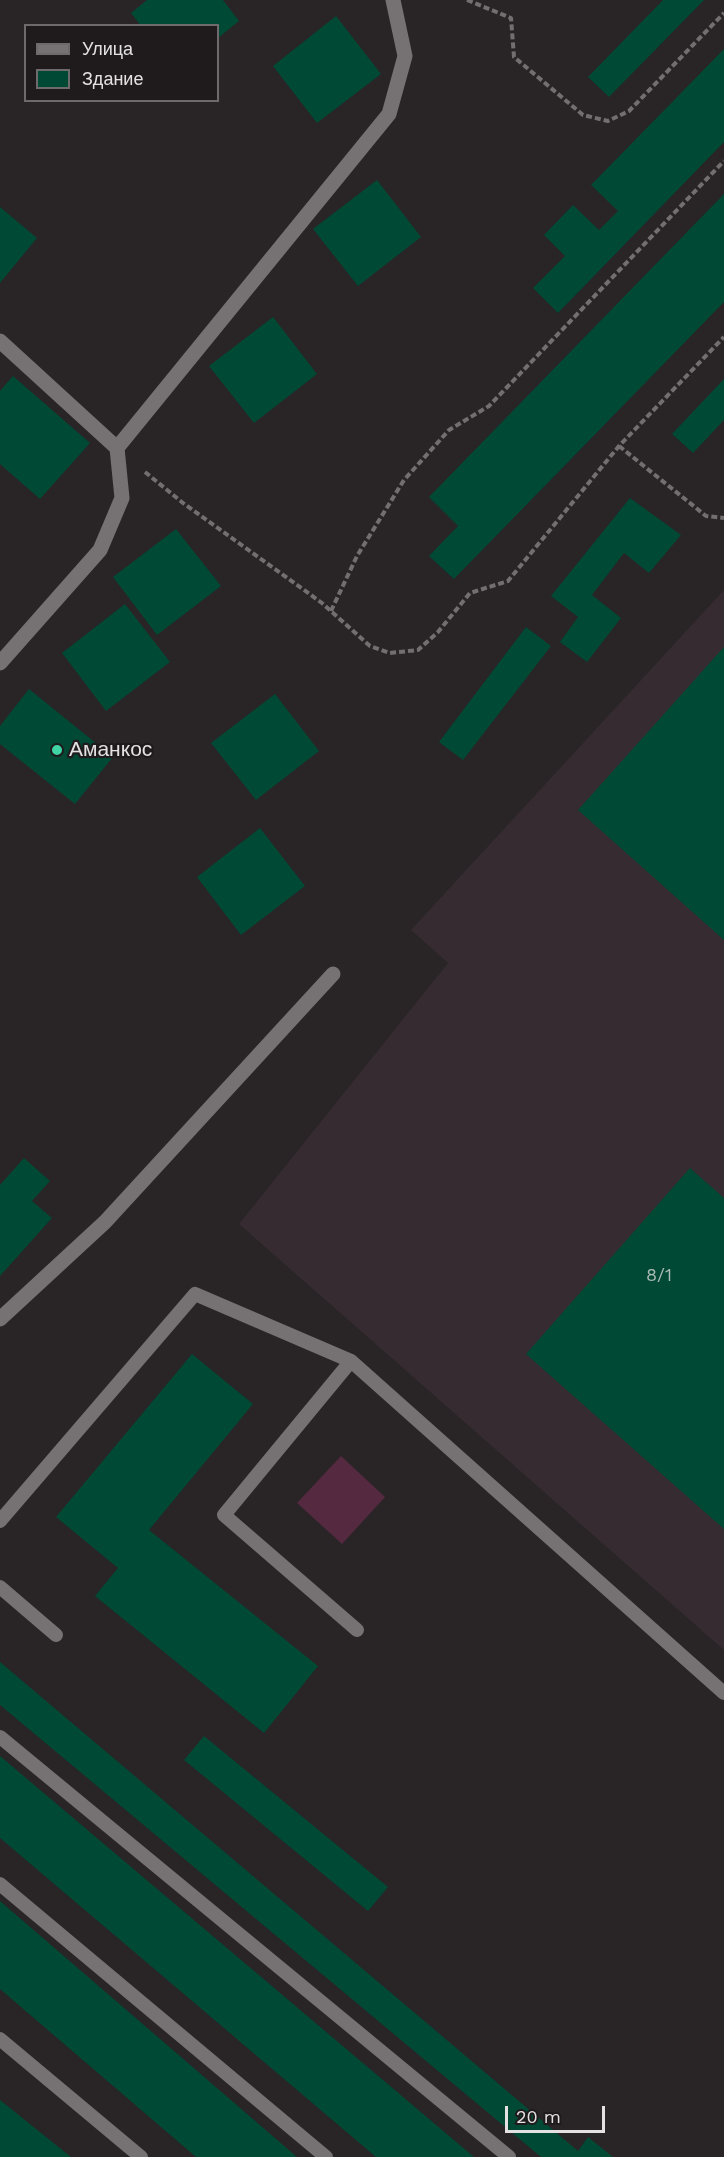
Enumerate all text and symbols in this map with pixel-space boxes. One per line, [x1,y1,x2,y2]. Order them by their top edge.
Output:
legend [24,24,219,102]
text: Улица [82,38,133,59]
text: Здание [82,68,143,89]
place label: Аманкос [69,737,152,763]
marker: Аманкос [50,743,64,757]
house number: 8/1 [646,1265,672,1287]
scale bar [508,2094,608,2132]
text: 20 m [516,2106,561,2127]

